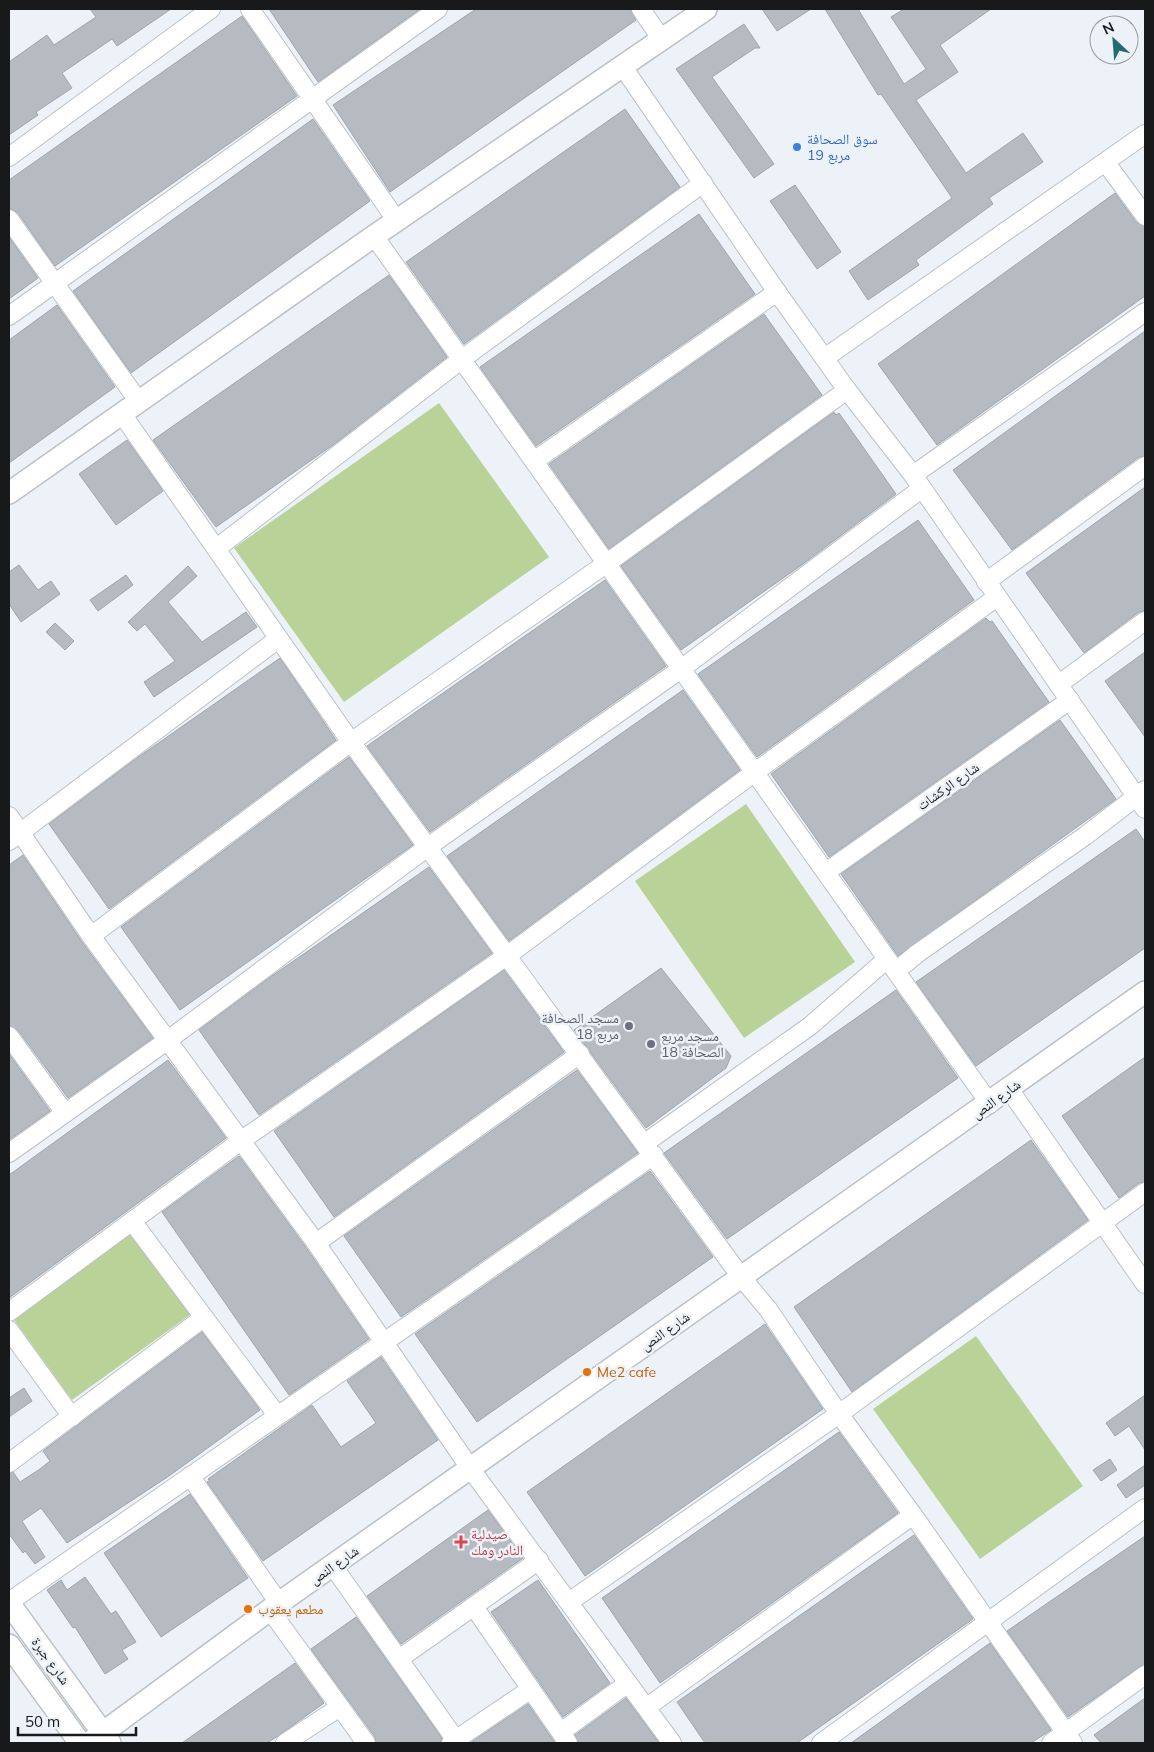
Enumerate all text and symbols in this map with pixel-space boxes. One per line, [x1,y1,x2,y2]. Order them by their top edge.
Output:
north arrow [1089,15,1139,65]
text: N [1100,18,1117,39]
place label: سوق الصحافة مربع 19 [807,130,878,165]
marker: سوق الصحافة مربع 19 [791,141,803,153]
street label: شارع الركشات [913,758,983,815]
place label: مسجد الصحافة مربع 18 [541,1009,619,1044]
marker: مسجد الصحافة مربع 18 [623,1020,635,1032]
place label: مسجد مربع 18 الصحافة [661,1027,724,1061]
marker: مسجد مربع 18 الصحافة [645,1038,657,1050]
street label: شارع النص [968,1075,1025,1124]
street label: شارع النص [637,1308,694,1355]
place label: Me2 cafe [597,1363,656,1381]
marker: Me2 cafe [581,1366,593,1378]
place label: صيدلية النادر ومك [471,1525,523,1559]
marker: صيدلية النادر ومك [455,1536,467,1548]
street label: شارع النص [306,1542,363,1589]
place label: مطعم يعقوب [258,1600,323,1619]
marker: مطعم يعقوب [242,1603,254,1615]
street label: شارع جبرة [27,1634,74,1689]
scale bar [18,1704,135,1736]
text: 50 m [25,1712,60,1731]

